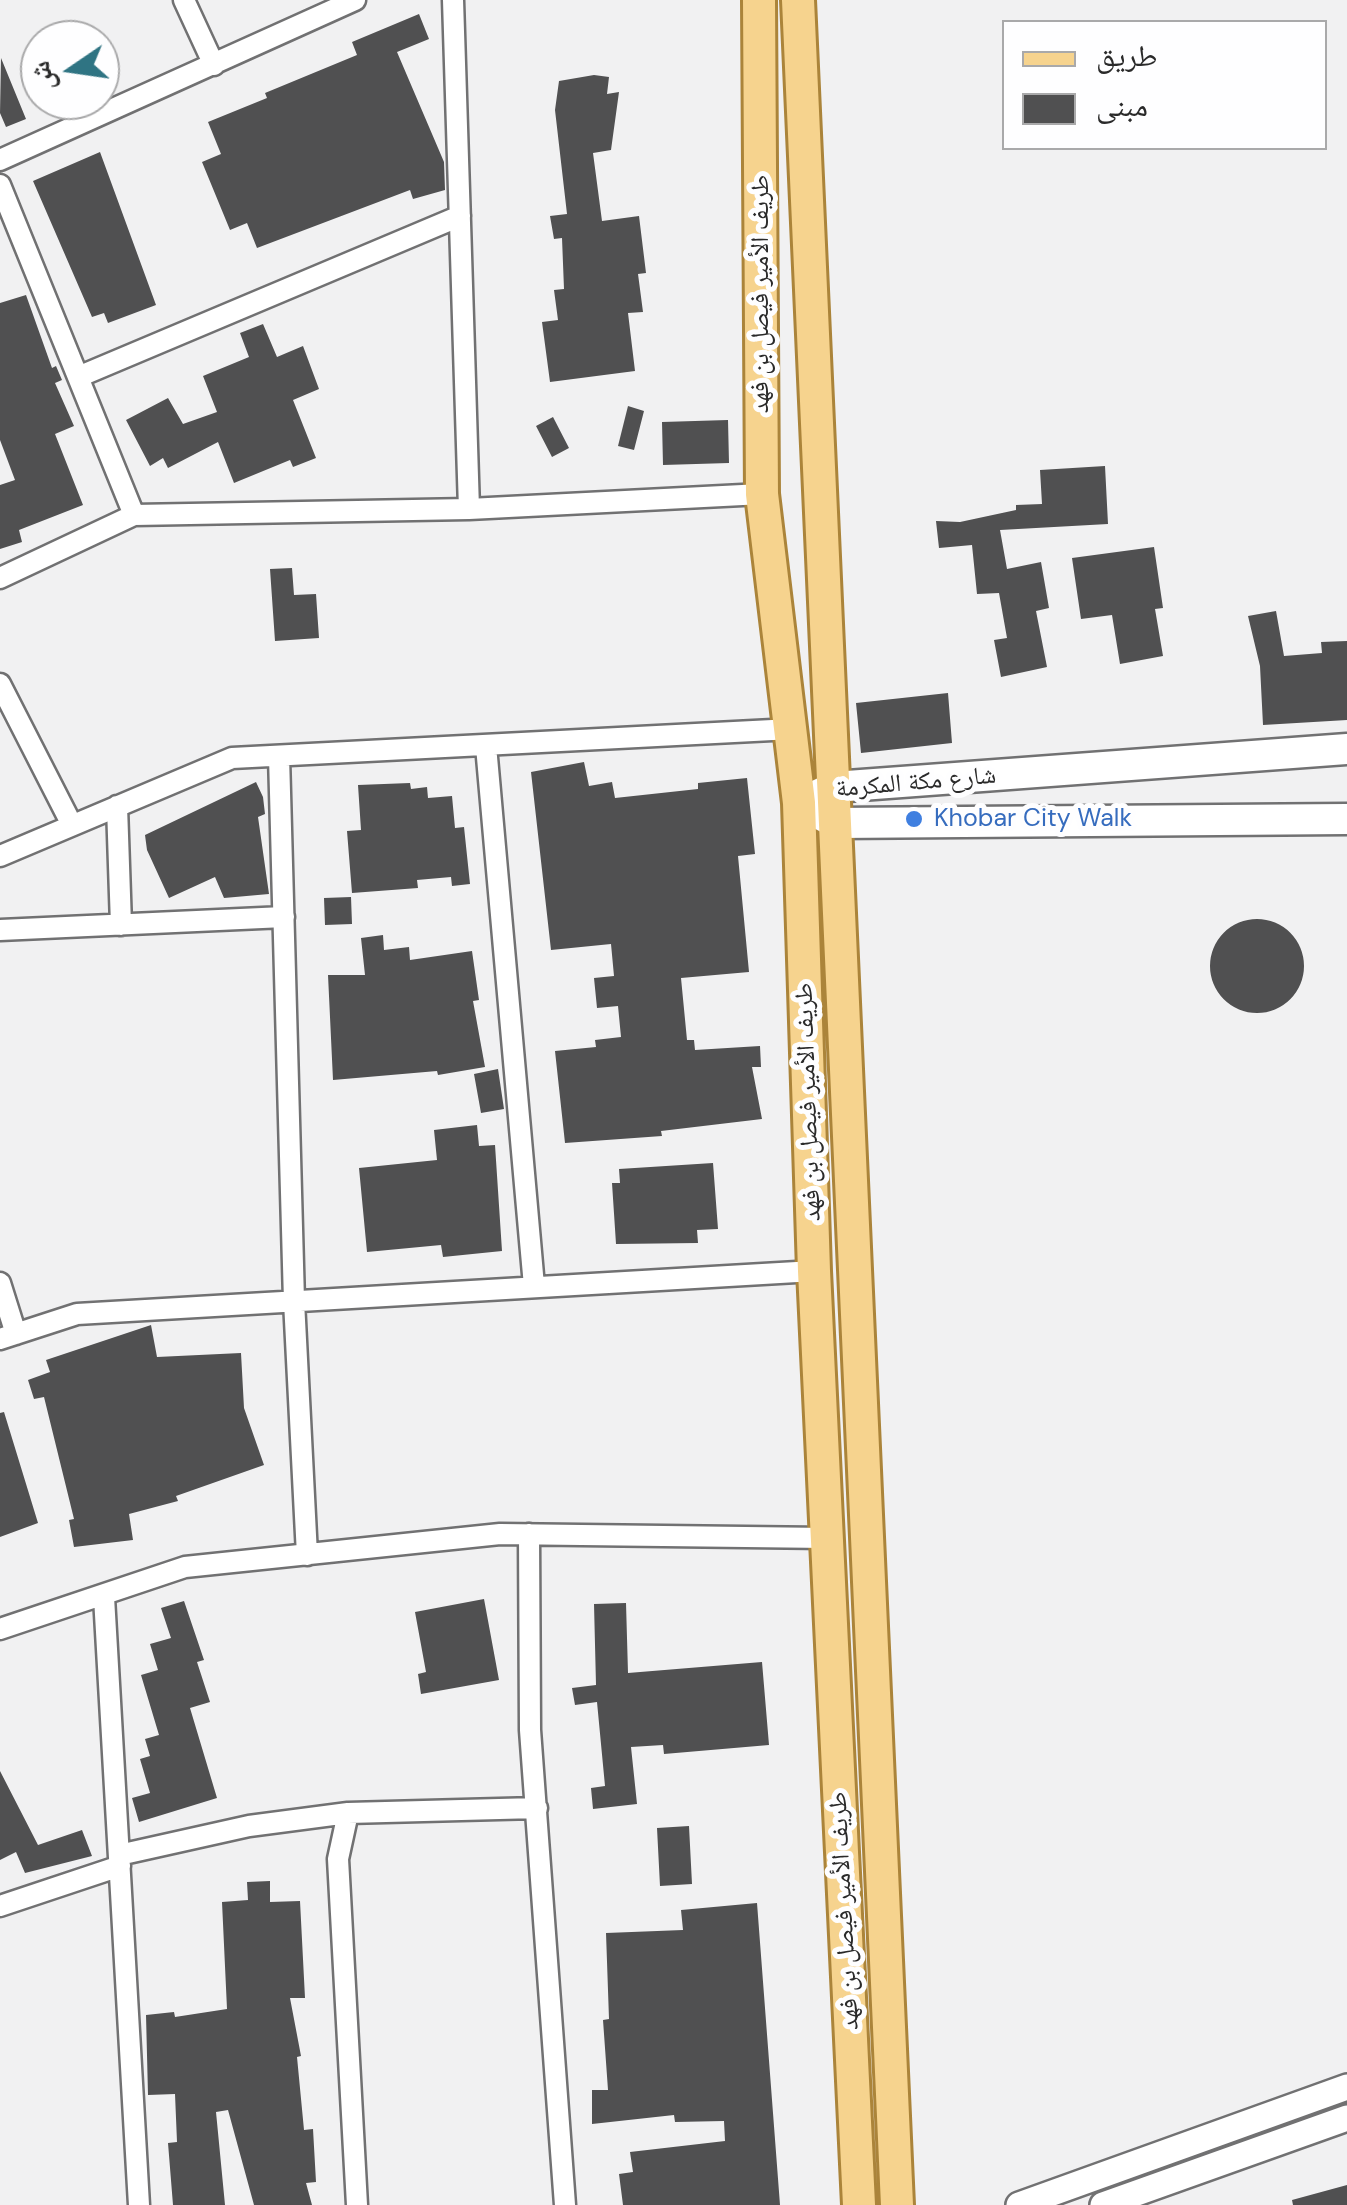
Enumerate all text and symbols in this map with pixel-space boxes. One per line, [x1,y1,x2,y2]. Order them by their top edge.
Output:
north arrow [20,20,120,120]
legend [1002,20,1327,150]
text: طريق [1096,36,1157,75]
text: ش [21,58,64,95]
text: مبنى [1096,86,1148,125]
street label: طريف الأمير فيصل بن فهد [746,175,776,413]
street label: شارع مكة المكرمة [835,761,997,805]
place label: Khobar City Walk [934,804,1132,834]
marker: Khobar City Walk [903,808,925,830]
street label: طريف الأمير فيصل بن فهد [790,982,828,1222]
street label: طريف الأمير فيصل بن فهد [824,1791,866,2031]

